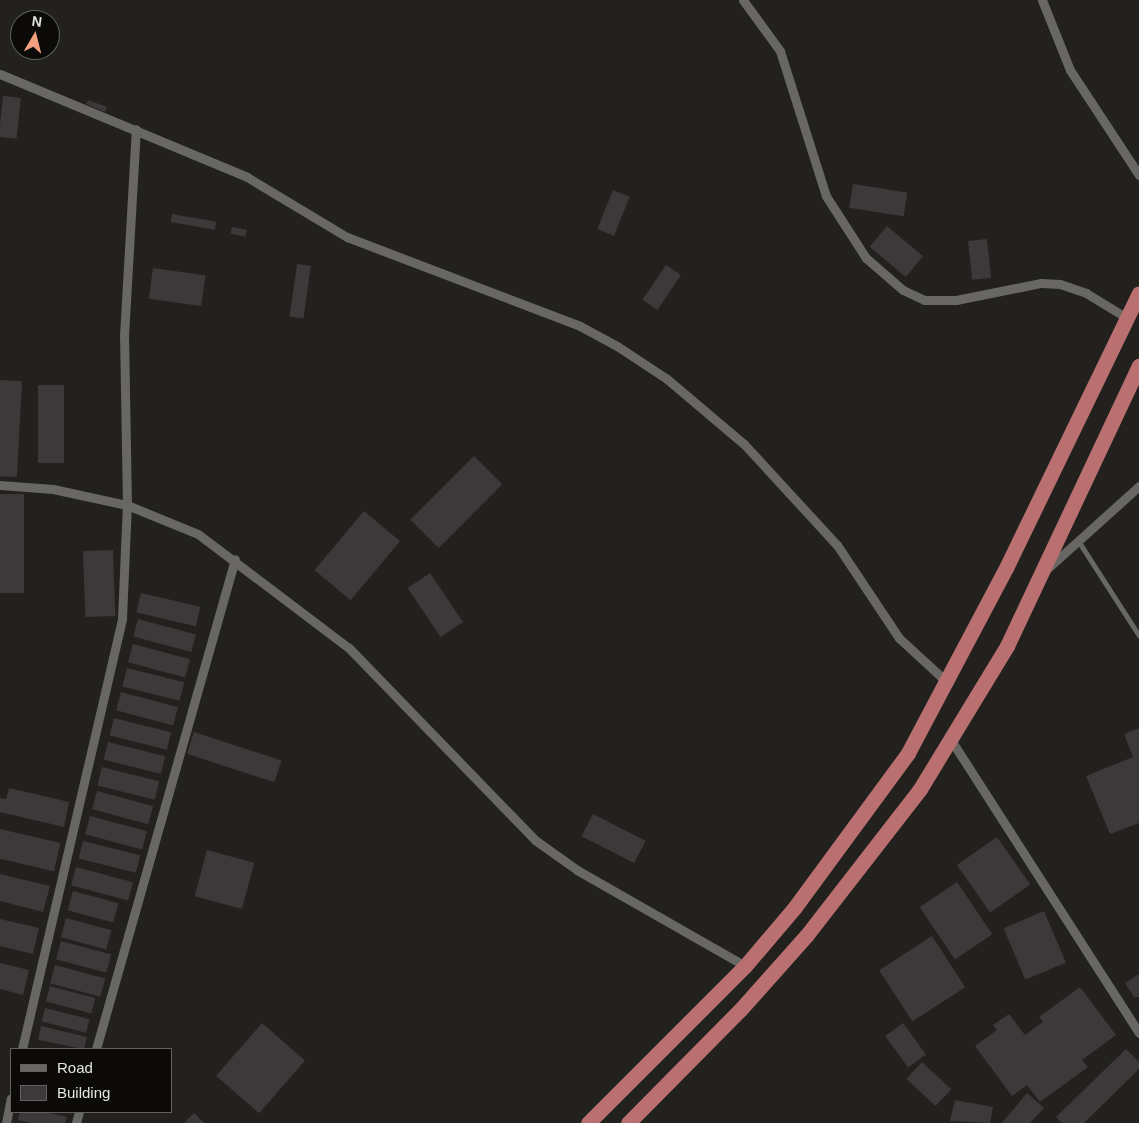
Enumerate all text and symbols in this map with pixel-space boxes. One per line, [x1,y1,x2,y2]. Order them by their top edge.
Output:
north arrow [10,10,60,60]
text: N [31,13,43,30]
legend [10,1048,172,1113]
text: Road [57,1059,93,1076]
text: Building [57,1084,110,1101]

